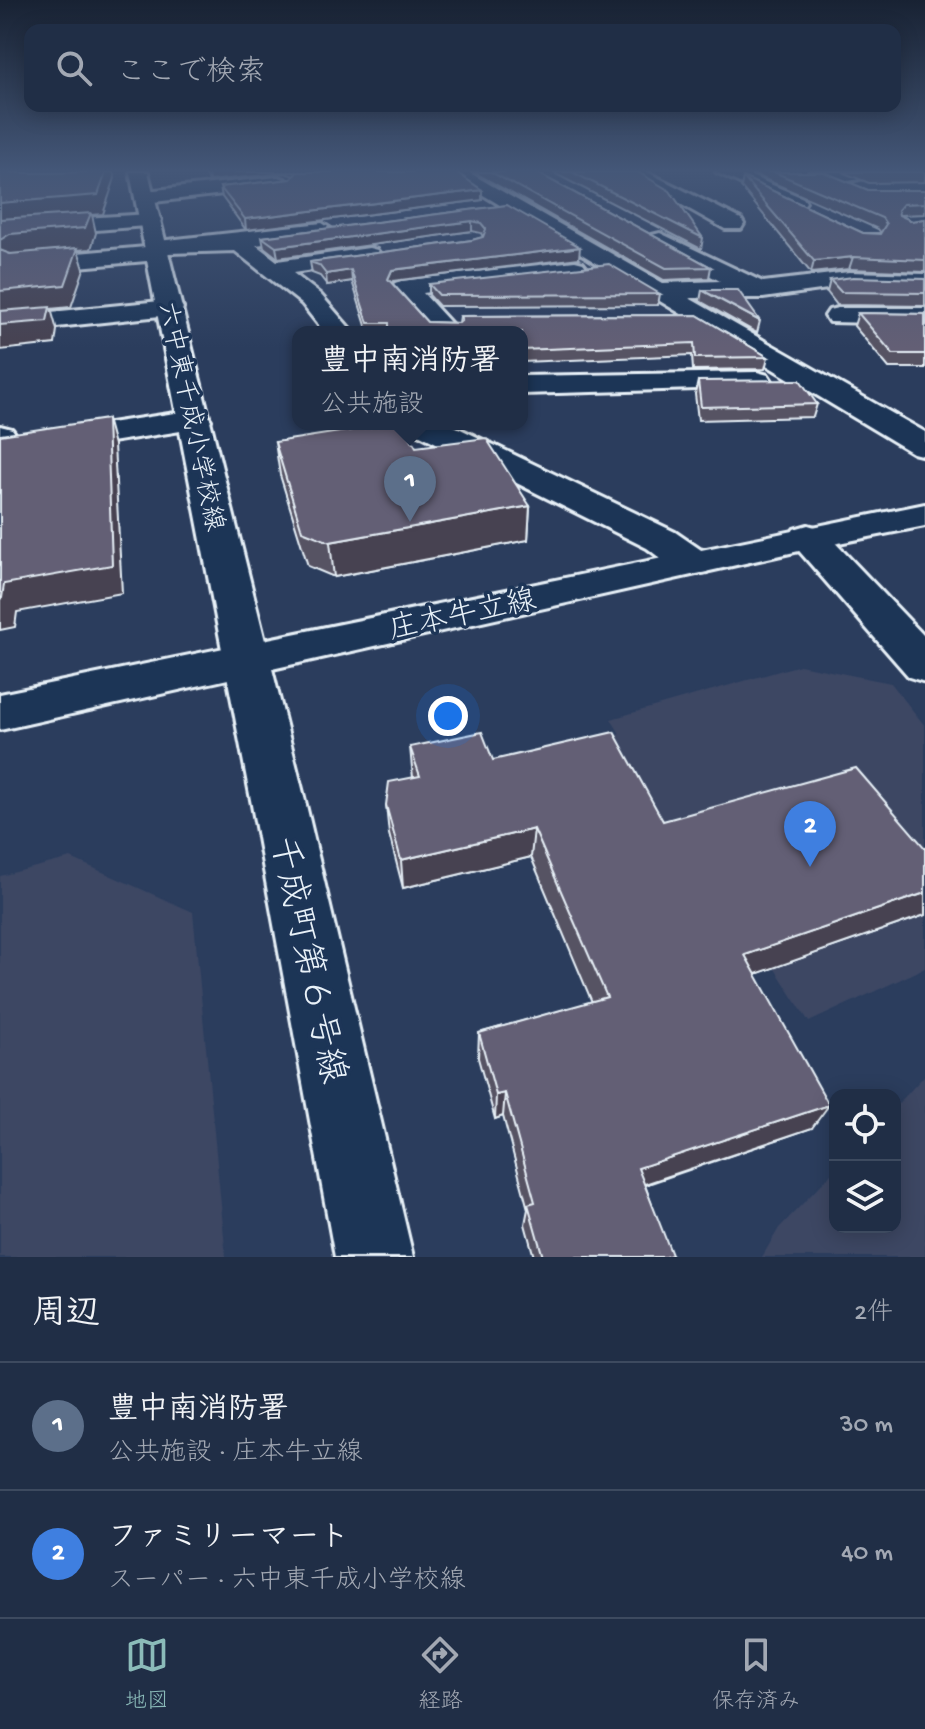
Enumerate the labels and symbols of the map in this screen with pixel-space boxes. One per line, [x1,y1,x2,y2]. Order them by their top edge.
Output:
street label: 六中東千成小学校線 [149,299,230,535]
pin: 1 [384,456,436,522]
street label: 庄本牛立線 [386,583,540,650]
your location [428,696,468,736]
pin: 2 [784,801,836,867]
street label: 千成町第６号線 [257,832,354,1088]

